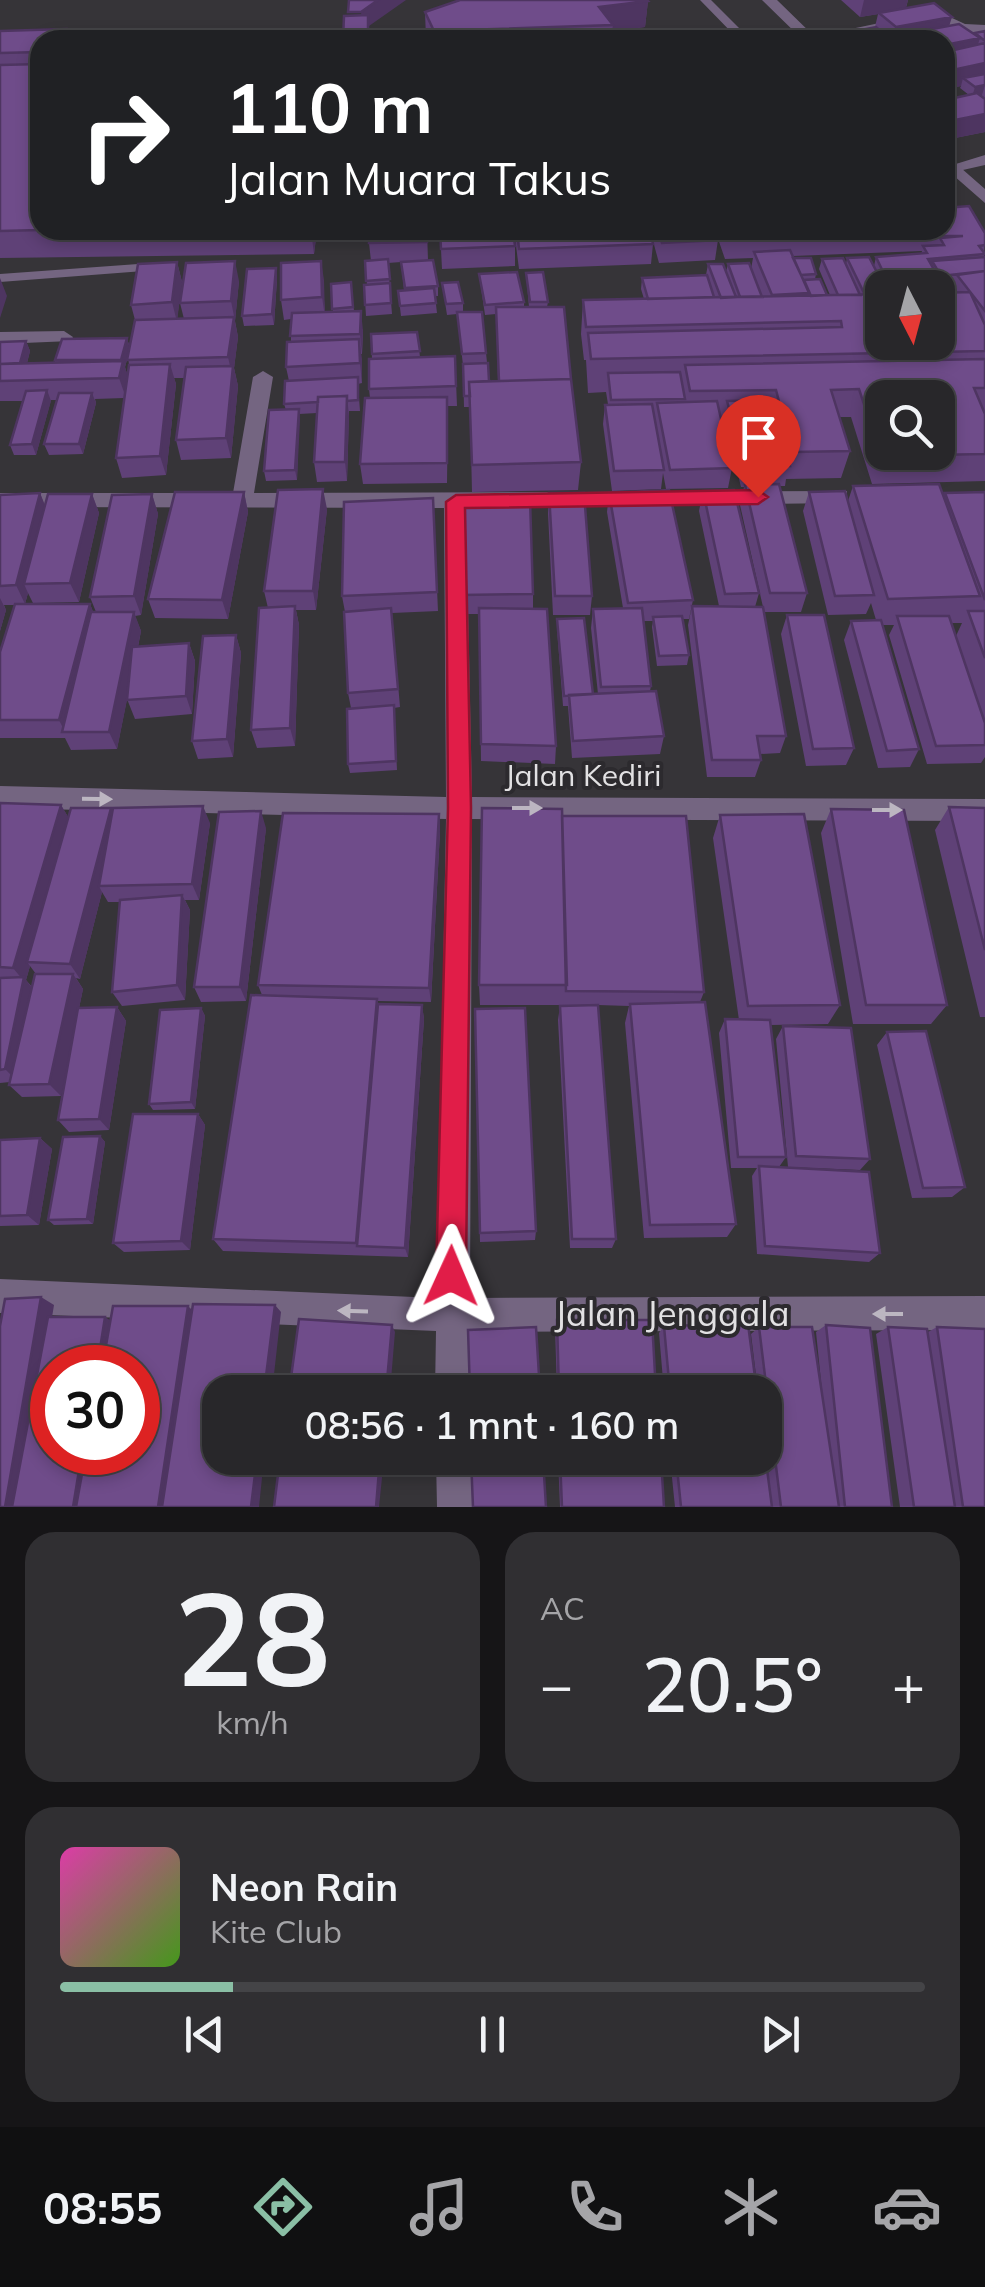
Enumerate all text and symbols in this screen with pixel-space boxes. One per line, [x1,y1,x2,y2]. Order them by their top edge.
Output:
text: 110 m [225,63,433,151]
icon: right [60,70,190,200]
text: Jalan Muara Takus [225,150,611,206]
north arrow [865,270,955,360]
map controls [865,270,955,470]
button: search [865,380,955,470]
pin [716,395,801,498]
icon: arrive [731,410,786,465]
street label: Jalan Kediri [505,756,661,794]
one-way arrow [82,792,114,808]
one-way arrow [512,800,544,816]
one-way arrow [872,802,904,818]
position arrow [399,1224,503,1328]
street label: Jalan Jenggala [554,1291,790,1335]
one-way arrow [336,1302,368,1318]
one-way arrow [871,1306,903,1322]
speed limit sign: 30 [30,1345,160,1475]
text: 08:56 · 1 mnt · 160 m [305,1401,679,1449]
text: 28 [174,1555,331,1719]
text: AC [540,1588,585,1628]
text: 20.5° [642,1637,823,1731]
text: − [540,1650,573,1719]
text: + [892,1650,925,1719]
text: km/h [216,1702,289,1742]
text: Neon Rain [210,1863,398,1911]
text: Kite Club [210,1911,342,1951]
icon: previous [177,2007,232,2062]
icon: pause [465,2007,520,2062]
icon: next [753,2007,808,2062]
icon: directions [248,2172,318,2242]
icon: music [404,2172,474,2242]
icon: phone [560,2172,630,2242]
icon: climate [716,2172,786,2242]
icon: car [872,2172,942,2242]
text: 08:55 [43,2179,162,2235]

